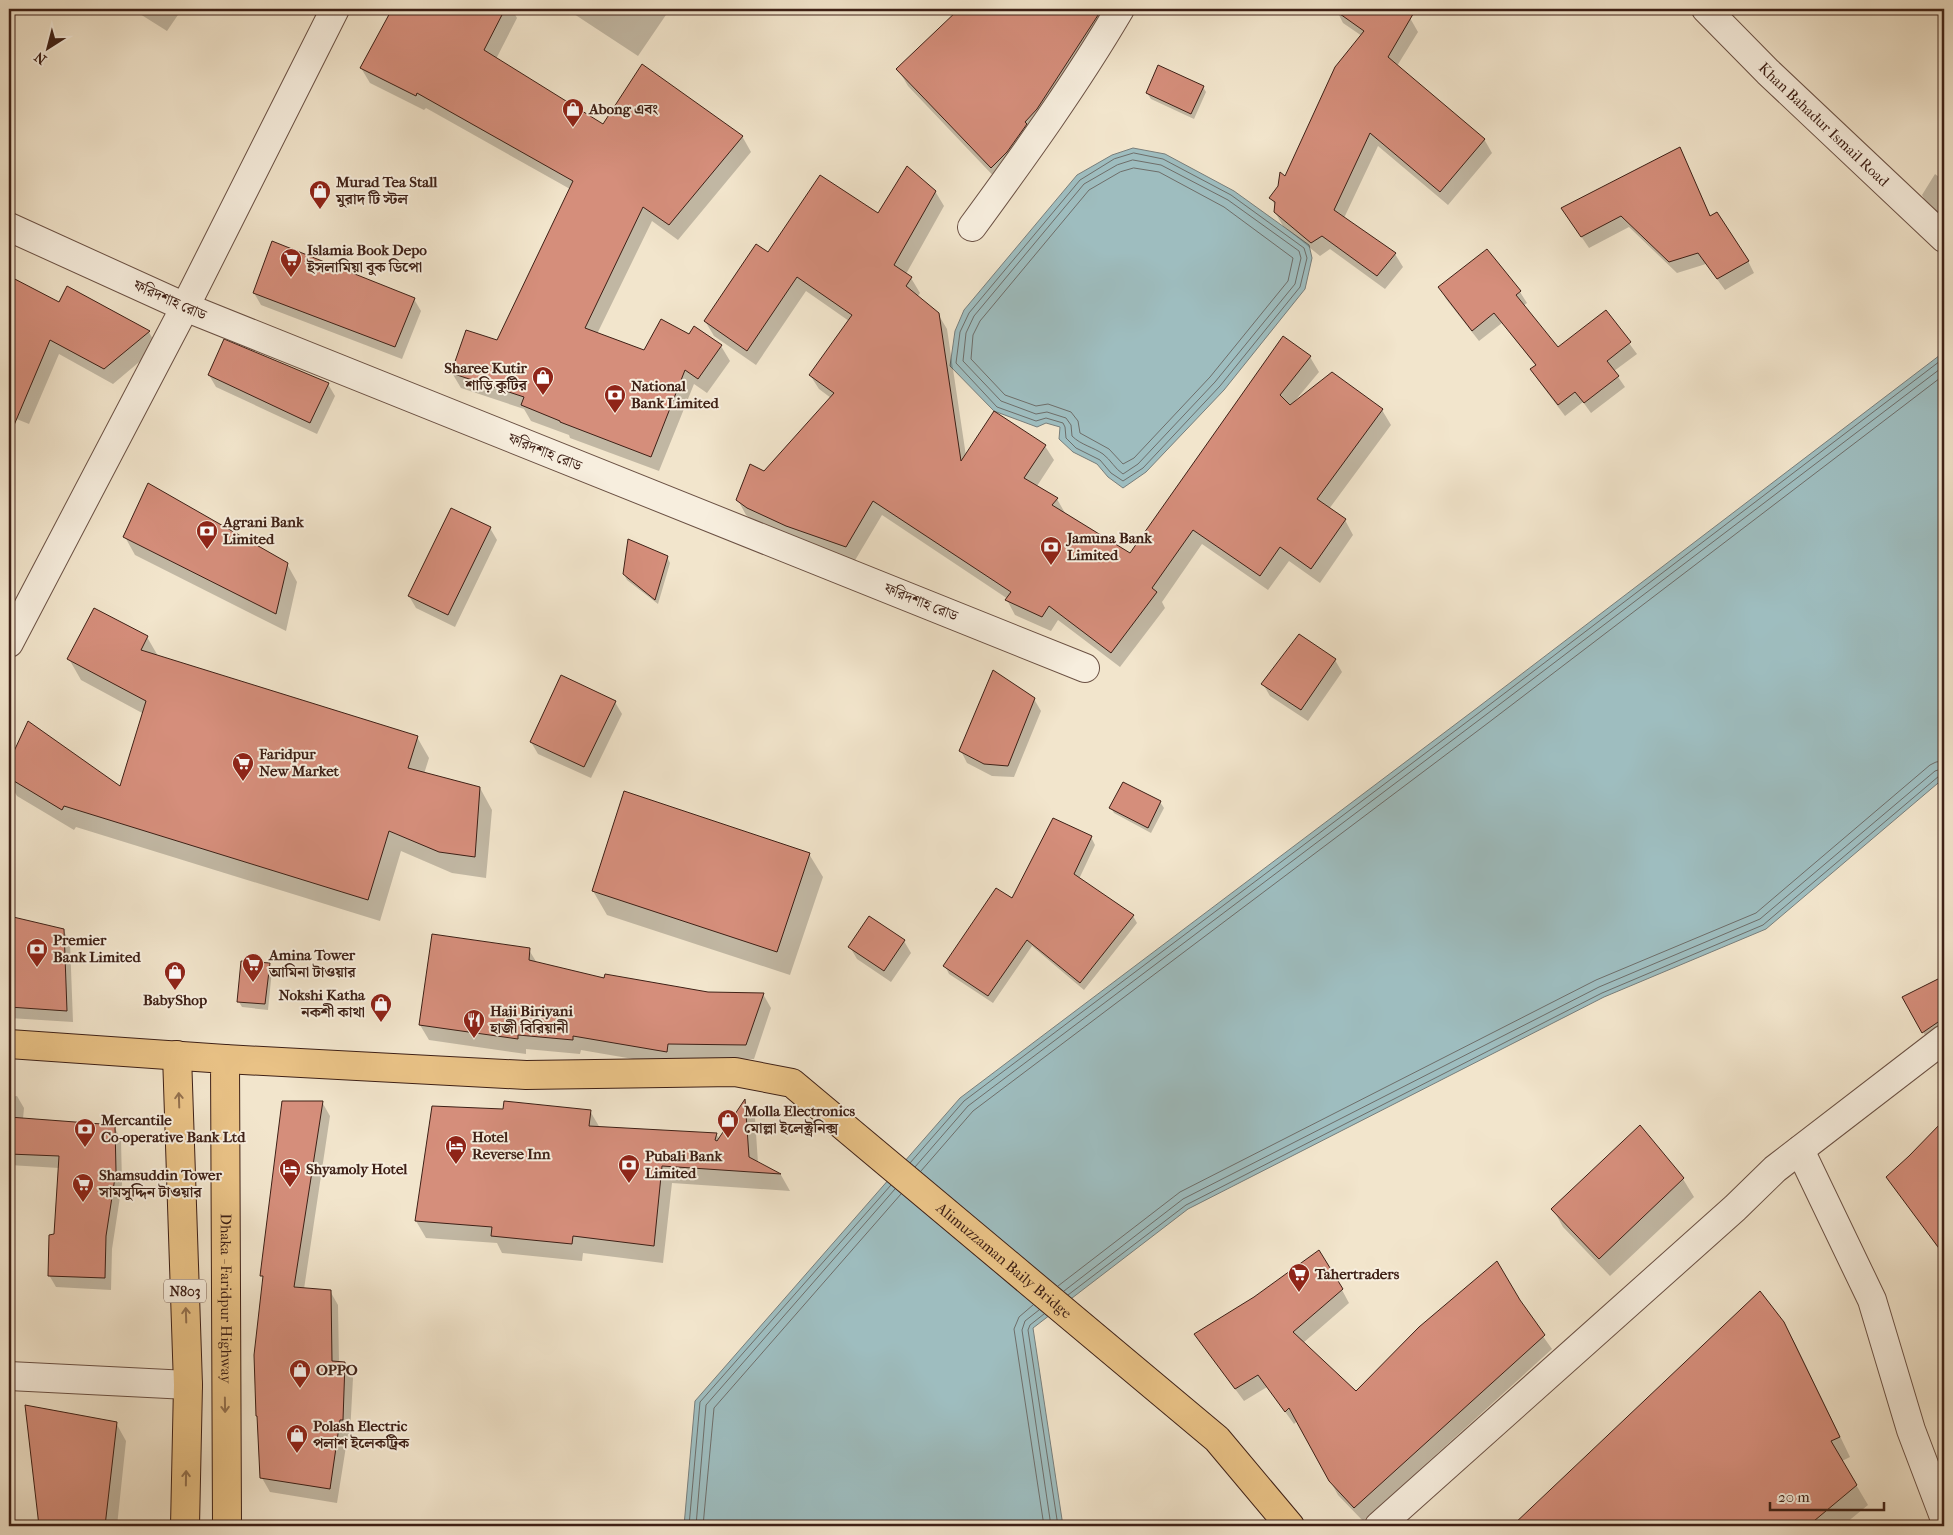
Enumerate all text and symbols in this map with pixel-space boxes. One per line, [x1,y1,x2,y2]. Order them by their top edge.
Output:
north arrow [22,22,72,72]
text: N [31,48,50,68]
street label: Khan Bahadur Ismail Road [1755,59,1893,191]
shop icon: Abong এবং [561,97,585,128]
place label: Abong এবং [588,100,658,118]
place label: Murad Tea Stall মুরাদ টি স্টল [335,173,438,208]
shop icon: Murad Tea Stall মুরাদ টি স্টল [308,179,332,210]
place label: Islamia Book Depo ইসলামিয়া বুক ডিপো [306,241,427,276]
supermarket icon: Islamia Book Depo ইসলামিয়া বুক ডিপো [279,247,303,278]
street label: ফরিদশাহ রোড [130,276,210,324]
place label: Sharee Kutir শাড়ি কুটির [444,359,528,394]
shop icon: Sharee Kutir শাড়ি কুটির [531,365,555,396]
place label: National Bank Limited [631,377,719,412]
bank icon: National Bank Limited [603,383,627,414]
street label: ফরিদশাহ রোড [505,429,585,475]
place label: Agrani Bank Limited [222,513,305,548]
bank icon: Agrani Bank Limited [195,519,219,550]
place label: Jamuna Bank Limited [1065,529,1153,564]
bank icon: Jamuna Bank Limited [1039,535,1063,566]
street label: ফরিদশাহ রোড [881,579,961,625]
place label: Faridpur New Market [258,745,340,780]
supermarket icon: Faridpur New Market [231,751,255,782]
place label: Premier Bank Limited [53,931,141,966]
bank icon: Premier Bank Limited [25,937,49,968]
place label: Amina Tower আমিনা টাওয়ার [268,946,357,981]
supermarket icon: Amina Tower আমিনা টাওয়ার [241,952,265,983]
shop icon: BabyShop [163,960,187,991]
place label: Nokshi Katha নকশী কাথা [278,986,366,1021]
place label: BabyShop [143,991,207,1009]
shop icon: Nokshi Katha নকশী কাথা [369,992,393,1023]
place label: Haji Biriyani হাজী বিরিয়ানী [489,1002,573,1037]
restaurant icon: Haji Biriyani হাজী বিরিয়ানী [462,1008,486,1039]
one-way arrow [174,1092,183,1108]
place label: Molla Electronics মোল্লা ইলেক্ট্রনিক্স [743,1102,855,1138]
shop icon: Molla Electronics মোল্লা ইলেক্ট্রনিক্স [716,1108,740,1139]
place label: Mercantile Co-operative Bank Ltd [100,1111,246,1146]
bank icon: Mercantile Co-operative Bank Ltd [73,1117,97,1148]
place label: Hotel Reverse Inn [472,1128,551,1163]
hotel icon: Hotel Reverse Inn [444,1134,468,1165]
place label: Pubali Bank Limited [645,1147,723,1182]
bank icon: Pubali Bank Limited [617,1153,641,1184]
hotel icon: Shyamoly Hotel [278,1157,302,1188]
place label: Shyamoly Hotel [306,1160,408,1178]
place label: Shamsuddin Tower সামসুদ্দিন টাওয়ার [98,1166,223,1201]
supermarket icon: Shamsuddin Tower সামসুদ্দিন টাওয়ার [71,1172,95,1203]
street label: Alimuzzaman Baily Bridge [932,1198,1076,1323]
street label: Dhaka - Faridpur Highway [217,1214,235,1384]
supermarket icon: Tahertraders [1287,1262,1311,1293]
place label: Tahertraders [1314,1265,1400,1283]
road number: N803 [164,1280,206,1302]
one-way arrow [181,1307,191,1324]
shop icon: OPPO [288,1358,312,1389]
place label: OPPO [316,1361,358,1379]
one-way arrow [220,1396,230,1413]
place label: Polash Electric পলাশ ইলেকট্রিক [313,1417,410,1452]
shop icon: Polash Electric পলাশ ইলেকট্রিক [285,1423,309,1454]
one-way arrow [182,1470,191,1486]
scale bar [1770,1480,1884,1512]
text: 20 m [1778,1488,1810,1506]

